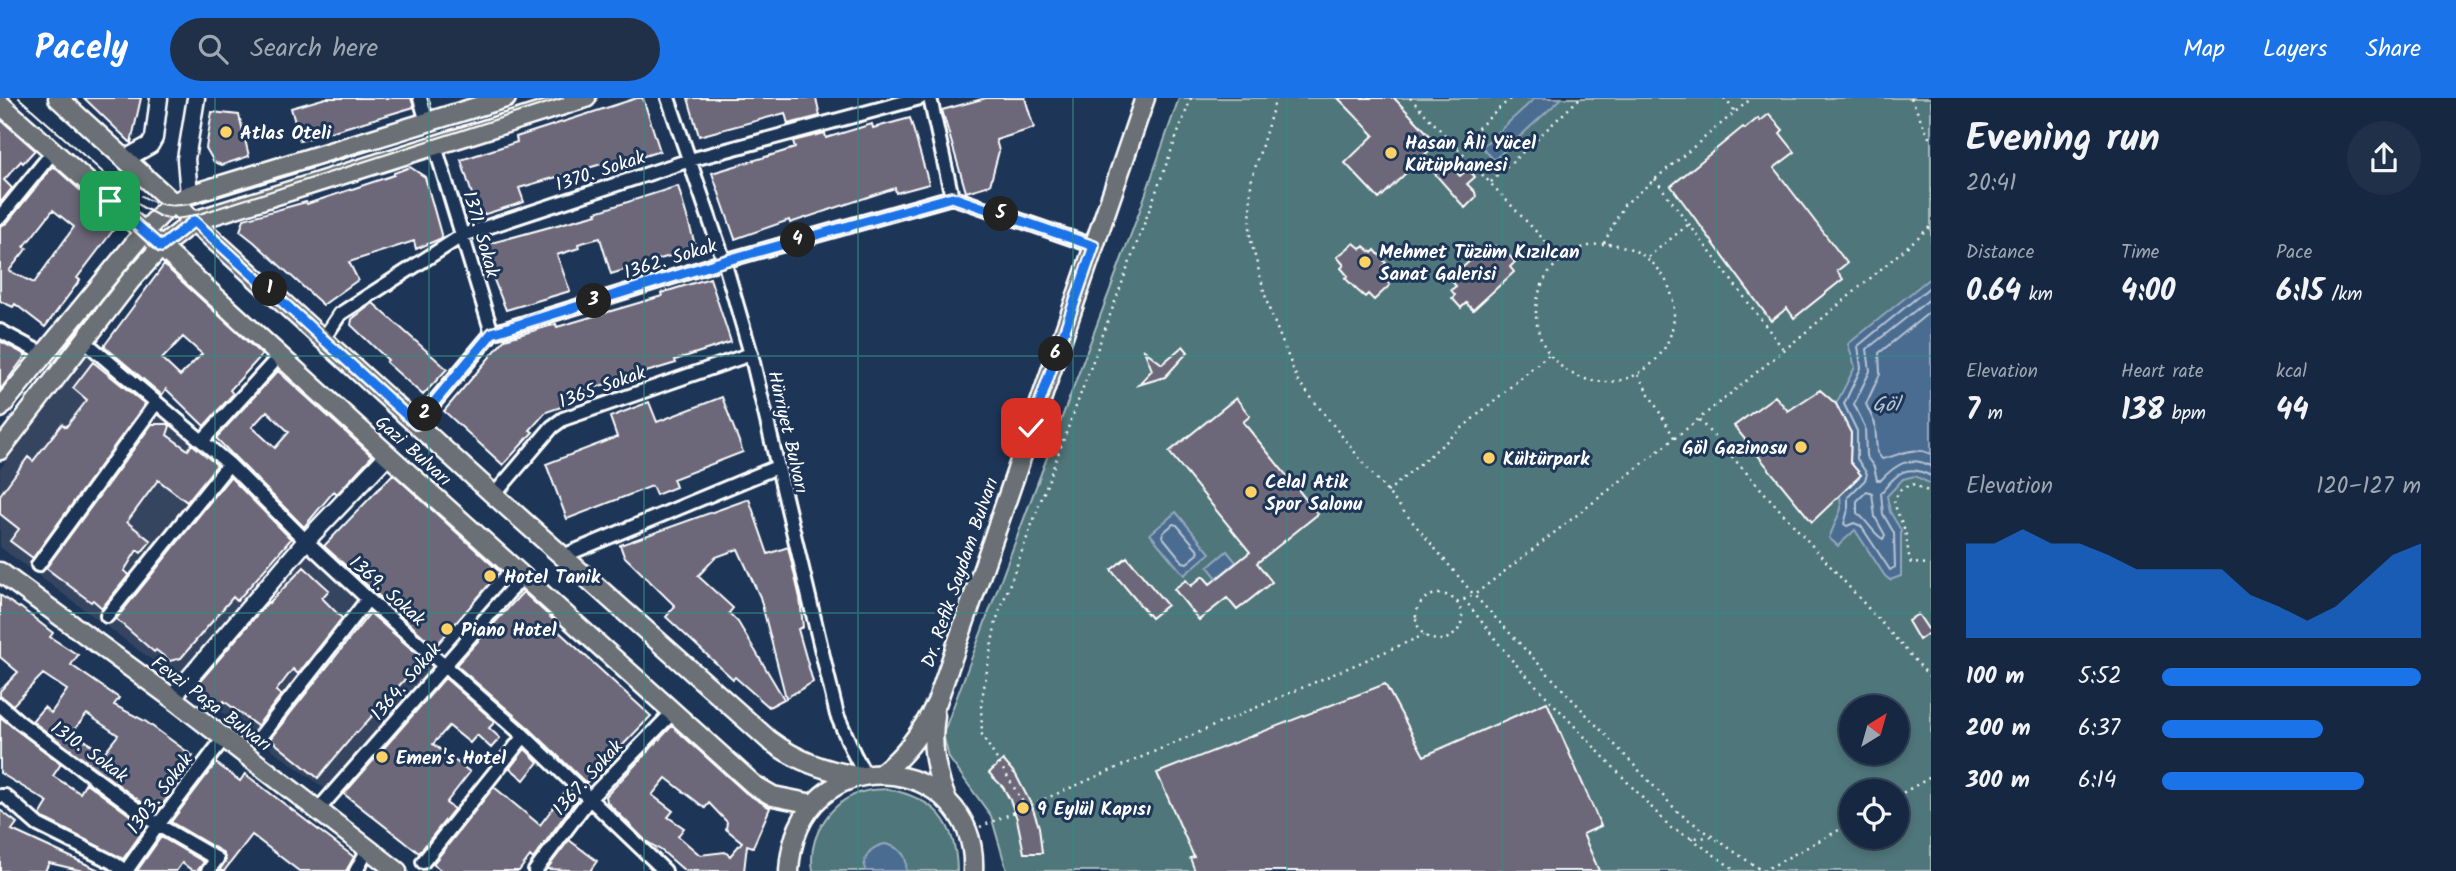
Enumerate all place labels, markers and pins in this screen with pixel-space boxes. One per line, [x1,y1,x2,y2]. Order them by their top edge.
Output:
place label: Atlas Oteli [240,119,332,149]
marker: Atlas Oteli [218,124,234,140]
place label: Hasan Âli Yücel Kütüphanesi [1405,129,1537,181]
marker: Hasan Âli Yücel Kütüphanesi [1383,145,1399,161]
pin [80,171,140,231]
pin: 5 [984,197,1018,232]
pin: 4 [780,222,816,258]
place label: Mehmet Tüzüm Kızılcan Sanat Galerisi [1379,238,1580,290]
marker: Mehmet Tüzüm Kızılcan Sanat Galerisi [1357,254,1373,270]
pin: 1 [252,272,288,306]
pin: 3 [576,284,612,318]
pin: 6 [1038,336,1074,372]
pin: 2 [408,396,442,432]
pin [1001,398,1061,458]
place label: Göl Gazinosu [1682,434,1788,464]
marker: Göl Gazinosu [1793,439,1809,455]
place label: Kültürpark [1503,445,1590,475]
marker: Kültürpark [1481,450,1497,466]
place label: Celal Atik Spor Salonu [1265,468,1363,520]
marker: Celal Atik Spor Salonu [1243,484,1259,500]
place label: Hotel Tanik [504,563,601,593]
marker: Hotel Tanik [482,568,498,584]
place label: Piano Hotel [461,616,557,646]
marker: Piano Hotel [439,621,455,637]
place label: Emen's Hotel [396,744,507,774]
marker: Emen's Hotel [374,749,390,765]
place label: 9 Eylül Kapısı [1037,795,1151,825]
marker: 9 Eylül Kapısı [1015,800,1031,816]

